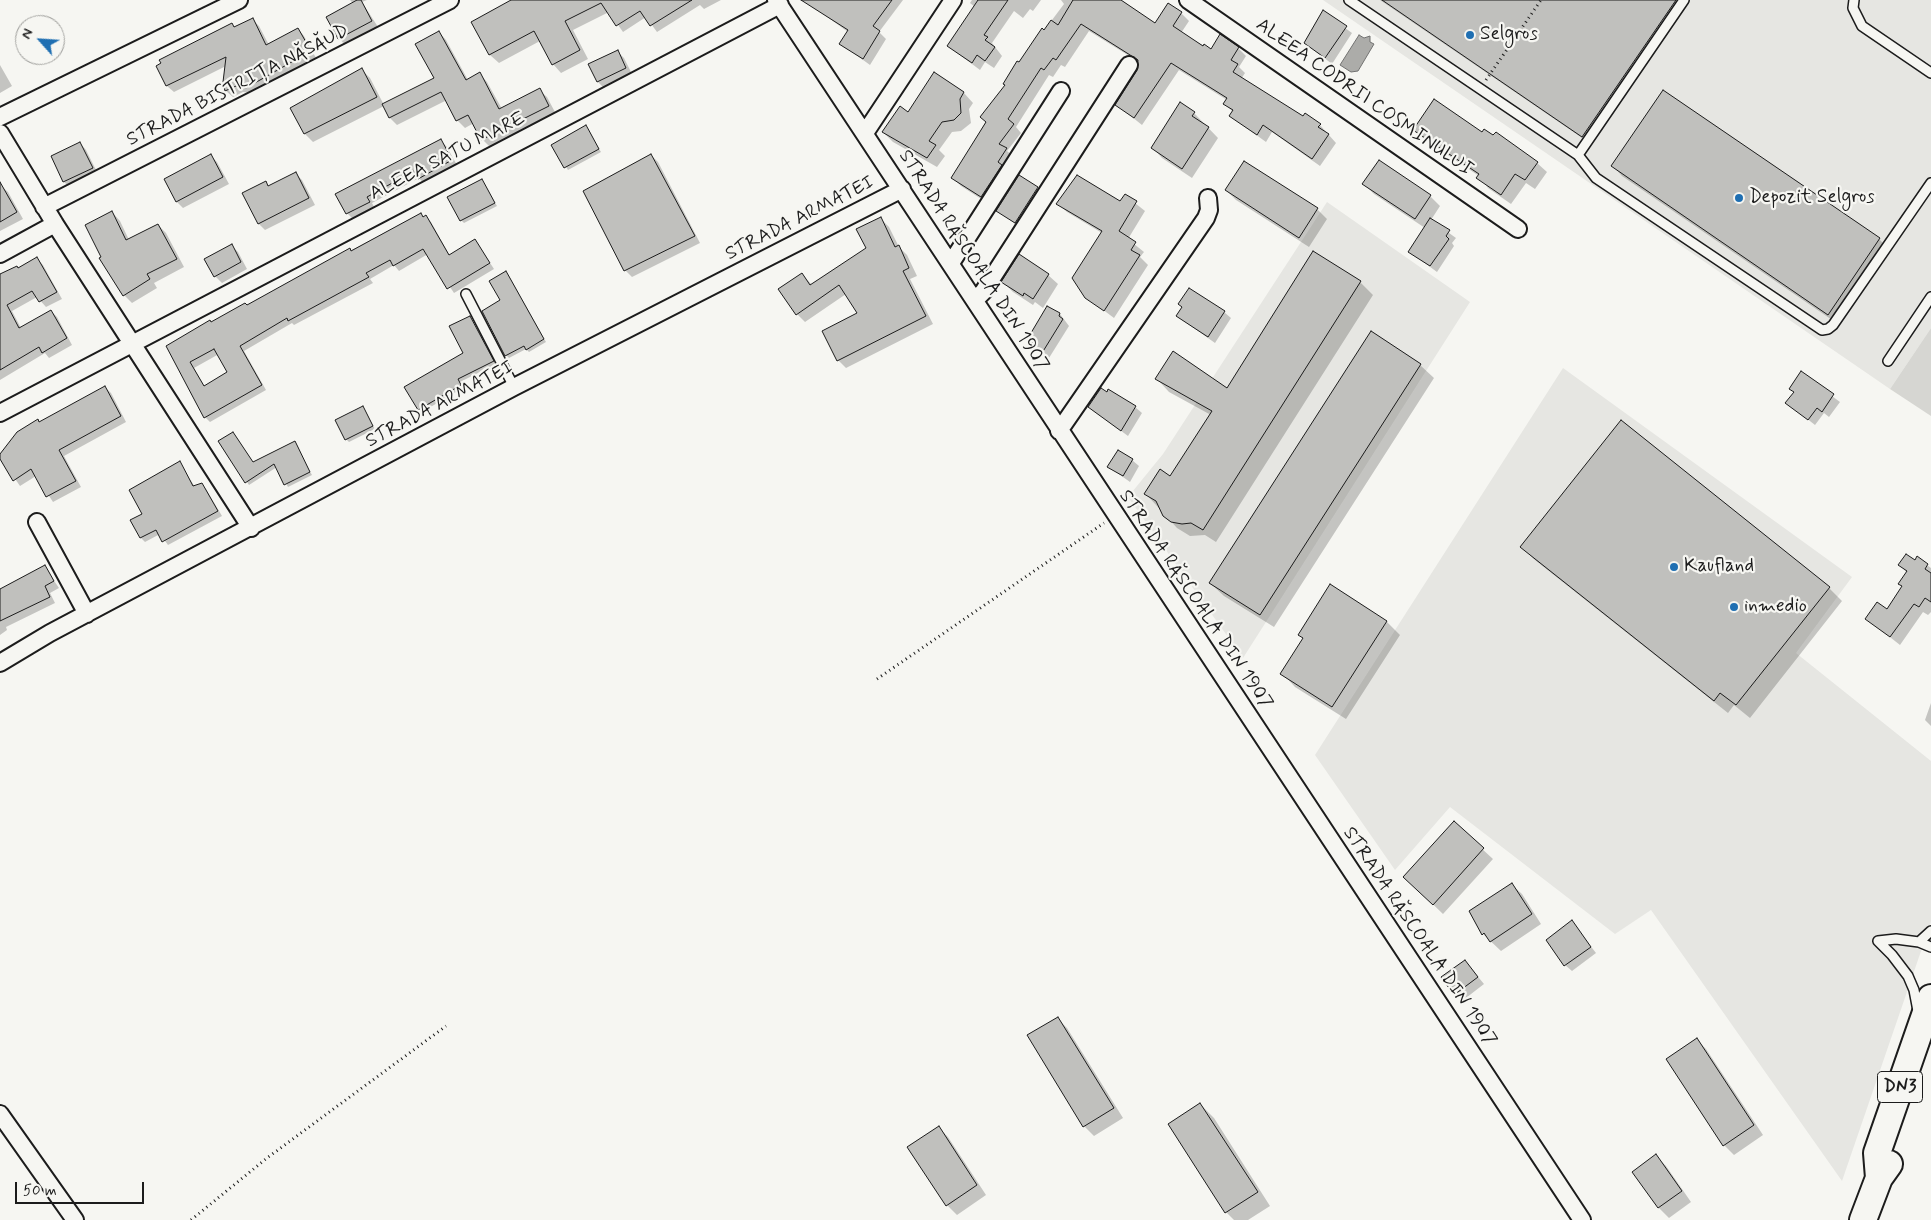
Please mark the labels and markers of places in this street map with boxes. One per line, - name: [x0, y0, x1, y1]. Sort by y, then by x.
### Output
- place label: Selgros: [1480, 24, 1538, 46]
- marker: Selgros: [1464, 29, 1476, 41]
- place label: Depozit Selgros: [1749, 187, 1875, 209]
- marker: Depozit Selgros: [1733, 192, 1745, 204]
- place label: Kaufland: [1684, 556, 1754, 578]
- marker: Kaufland: [1668, 561, 1680, 573]
- place label: inmedio: [1744, 596, 1807, 618]
- marker: inmedio: [1728, 601, 1740, 613]

